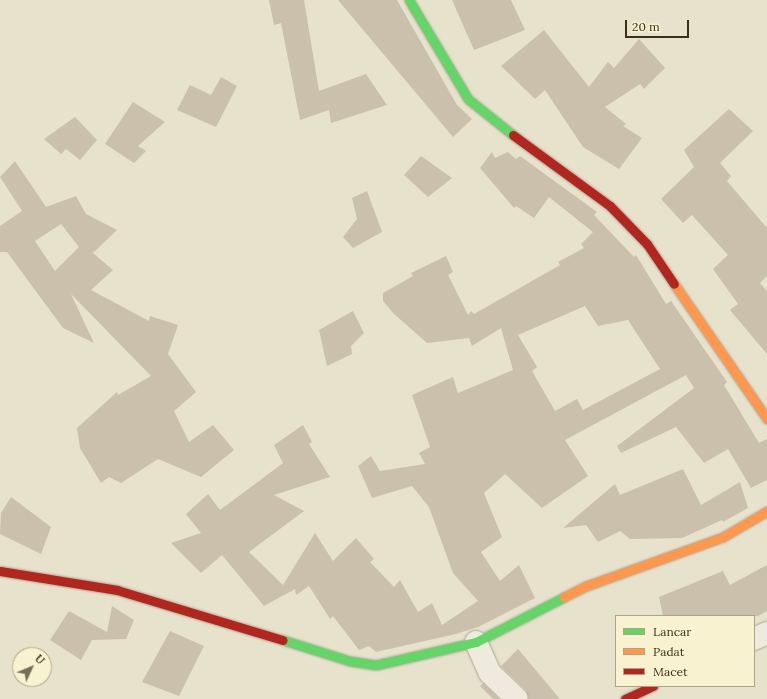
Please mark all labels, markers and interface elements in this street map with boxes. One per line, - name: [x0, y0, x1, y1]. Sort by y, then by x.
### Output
- scale bar: [627, 12, 691, 38]
- text: 20 m: [632, 19, 660, 34]
- legend: [615, 615, 755, 687]
- text: Lancar: [653, 624, 691, 639]
- text: Padat: [653, 644, 684, 659]
- north arrow: [12, 647, 52, 687]
- text: U: [32, 651, 48, 667]
- text: Macet: [653, 664, 688, 679]

